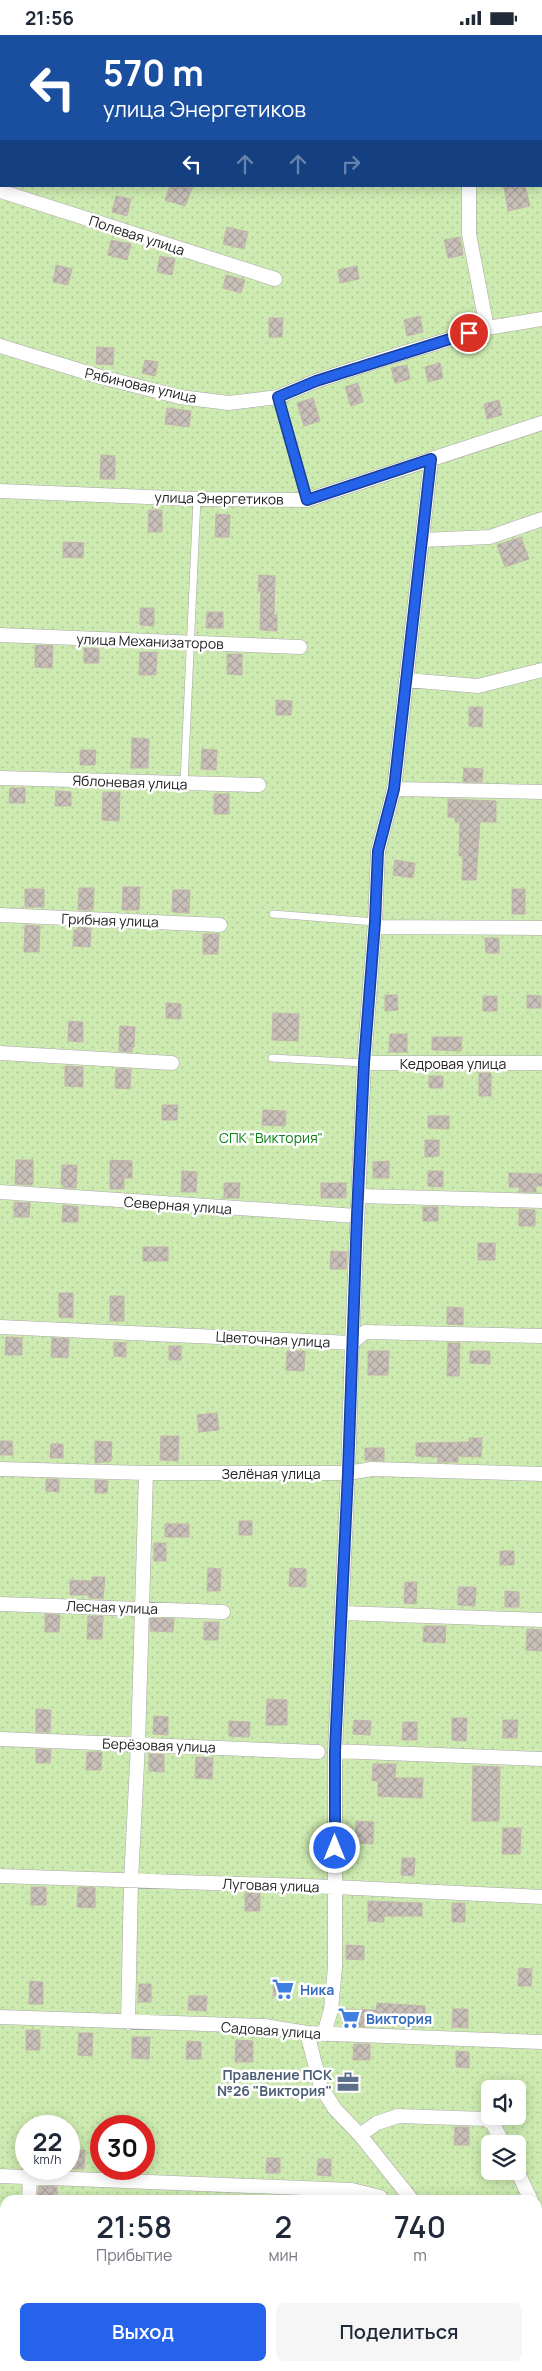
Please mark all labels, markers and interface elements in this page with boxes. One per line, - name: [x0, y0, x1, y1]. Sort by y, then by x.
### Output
- text: 21:56: [25, 5, 74, 31]
- text: 570 m: [103, 49, 204, 97]
- icon: left: [20, 55, 85, 120]
- text: улица Энергетиков: [103, 94, 306, 124]
- icon: left: [178, 150, 206, 178]
- icon: ahead: [231, 150, 259, 178]
- icon: ahead: [284, 150, 312, 178]
- icon: right: [337, 150, 365, 178]
- street label: Полевая улица: [87, 211, 187, 259]
- pin: [448, 312, 490, 354]
- icon: arrive: [455, 319, 483, 347]
- street label: Рябиновая улица: [83, 363, 199, 407]
- street label: улица Энергетиков: [154, 487, 284, 509]
- street label: улица Механизаторов: [76, 629, 224, 653]
- street label: Яблоневая улица: [72, 770, 188, 794]
- street label: Грибная улица: [61, 909, 159, 931]
- street label: Кедровая улица: [400, 1054, 506, 1073]
- park label: СПК "Виктория": [219, 1128, 323, 1147]
- street label: Северная улица: [123, 1192, 233, 1218]
- street label: Цветочная улица: [215, 1327, 331, 1351]
- street label: Зелёная улица: [222, 1464, 320, 1483]
- street label: Лесная улица: [66, 1596, 158, 1618]
- street label: Берёзовая улица: [102, 1734, 216, 1756]
- position arrow: [308, 1821, 360, 1873]
- street label: Луговая улица: [222, 1874, 320, 1896]
- supermarket icon: Ника: [270, 1976, 296, 2002]
- place label: Ника: [300, 1980, 334, 1999]
- supermarket icon: Виктория: [336, 2005, 362, 2031]
- place label: Виктория: [366, 2009, 432, 2028]
- street label: Садовая улица: [221, 2017, 321, 2043]
- place label: Правление ПСК №26 "Виктория": [217, 2065, 333, 2100]
- office icon: Правление ПСК №26 "Виктория": [335, 2069, 361, 2095]
- map controls: [481, 2080, 526, 2180]
- button: sound: [481, 2080, 526, 2125]
- speed limit sign: 30: [90, 2115, 155, 2180]
- text: 22: [33, 2124, 62, 2159]
- button: layers: [481, 2135, 526, 2180]
- text: km/h: [34, 2151, 61, 2168]
- text: 21:58: [96, 2206, 172, 2247]
- text: 2: [274, 2206, 292, 2247]
- text: 740: [394, 2206, 446, 2247]
- text: Прибытие: [96, 2244, 172, 2266]
- text: мин: [268, 2244, 298, 2266]
- text: m: [413, 2244, 427, 2266]
- button: Выход: [20, 2303, 266, 2361]
- button: Поделиться: [276, 2303, 522, 2361]

